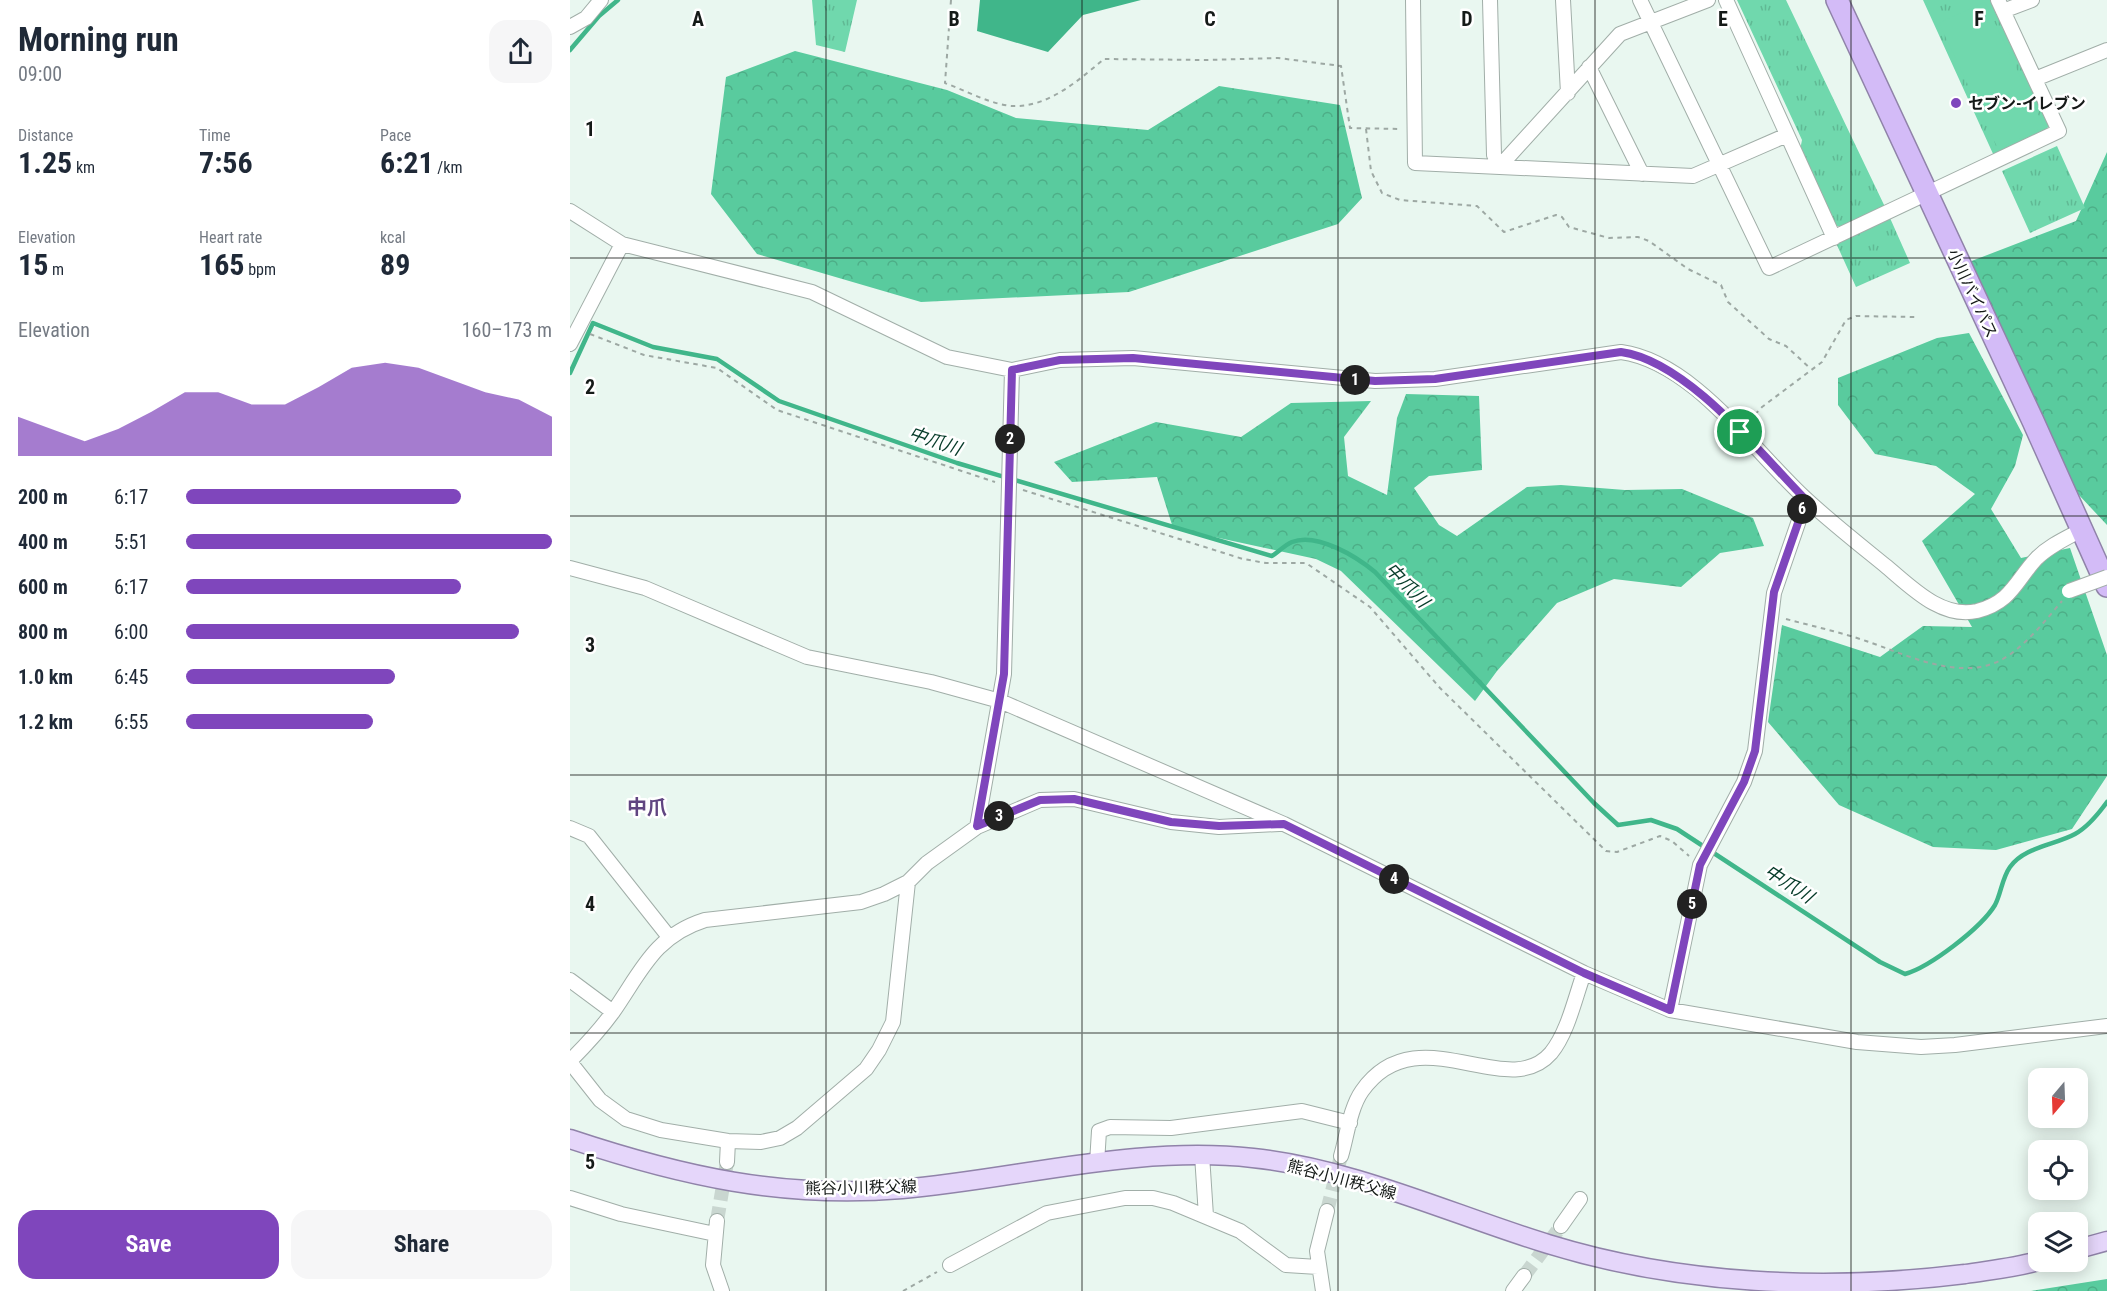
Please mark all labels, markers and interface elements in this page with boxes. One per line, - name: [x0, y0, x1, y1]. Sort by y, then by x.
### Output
- text: A: [692, 7, 704, 31]
- text: B: [948, 7, 960, 31]
- text: C: [1204, 7, 1216, 31]
- text: D: [1461, 7, 1473, 31]
- text: E: [1718, 7, 1728, 31]
- text: F: [1974, 7, 1984, 31]
- text: Morning run: [18, 20, 179, 59]
- button: share: [489, 20, 552, 83]
- text: 09:00: [18, 62, 62, 86]
- place label: セブン-イレブン: [1968, 94, 2086, 113]
- marker: セブン-イレブン: [1949, 96, 1963, 110]
- text: 1: [585, 117, 595, 141]
- text: Distance: [18, 126, 73, 145]
- text: Time: [199, 126, 231, 145]
- text: Pace: [380, 126, 411, 145]
- text: 1.25: [18, 145, 72, 180]
- text: 7:56: [199, 145, 253, 180]
- text: 6:21: [380, 145, 434, 180]
- text: km: [72, 158, 95, 177]
- text: /km: [434, 158, 463, 177]
- text: Elevation: [18, 228, 76, 247]
- text: Heart rate: [199, 228, 262, 247]
- text: kcal: [380, 228, 406, 247]
- street label: 小川バイパス: [1944, 246, 2001, 341]
- text: 15: [18, 247, 48, 282]
- text: 165: [199, 247, 244, 282]
- text: 89: [380, 247, 410, 282]
- text: m: [48, 260, 64, 279]
- text: bpm: [244, 260, 276, 279]
- text: Elevation: [18, 318, 90, 342]
- text: 160–173 m: [462, 318, 552, 342]
- pin: 1: [1340, 365, 1370, 395]
- text: 1: [1351, 370, 1359, 389]
- text: 2: [585, 375, 595, 399]
- pin: [1714, 406, 1765, 457]
- icon: arrive: [1723, 415, 1756, 448]
- water label: 中爪川: [906, 422, 966, 460]
- pin: 2: [995, 424, 1025, 454]
- text: 2: [1006, 429, 1014, 448]
- text: 200 m: [18, 485, 68, 509]
- text: 6:17: [114, 485, 148, 509]
- pin: 6: [1787, 494, 1817, 524]
- text: 6: [1798, 499, 1806, 518]
- text: 400 m: [18, 530, 68, 554]
- text: 5:51: [114, 530, 148, 554]
- water label: 中爪川: [1381, 558, 1435, 613]
- text: 600 m: [18, 575, 68, 599]
- text: 6:17: [114, 575, 148, 599]
- text: 800 m: [18, 620, 68, 644]
- text: 6:00: [114, 620, 148, 644]
- text: 3: [585, 633, 595, 657]
- text: 1.0 km: [18, 665, 73, 689]
- text: 6:45: [114, 665, 148, 689]
- text: 1.2 km: [18, 710, 73, 734]
- text: 6:55: [114, 710, 148, 734]
- district label: 中爪: [627, 795, 667, 819]
- pin: 3: [984, 801, 1014, 831]
- text: 3: [995, 806, 1003, 825]
- water label: 中爪川: [1761, 860, 1819, 908]
- pin: 4: [1379, 864, 1409, 894]
- text: 4: [1390, 869, 1398, 888]
- pin: 5: [1677, 889, 1707, 919]
- text: 4: [585, 892, 595, 916]
- text: 5: [1688, 894, 1696, 913]
- north arrow: [2028, 1068, 2088, 1128]
- map controls: [2028, 1068, 2088, 1272]
- button: locate: [2028, 1140, 2088, 1200]
- text: 5: [585, 1150, 595, 1174]
- street label: 熊谷小川秩父線: [1285, 1156, 1398, 1203]
- street label: 熊谷小川秩父線: [805, 1177, 917, 1198]
- button: Save: [18, 1210, 279, 1279]
- button: Share: [291, 1210, 552, 1279]
- button: layers: [2028, 1212, 2088, 1272]

